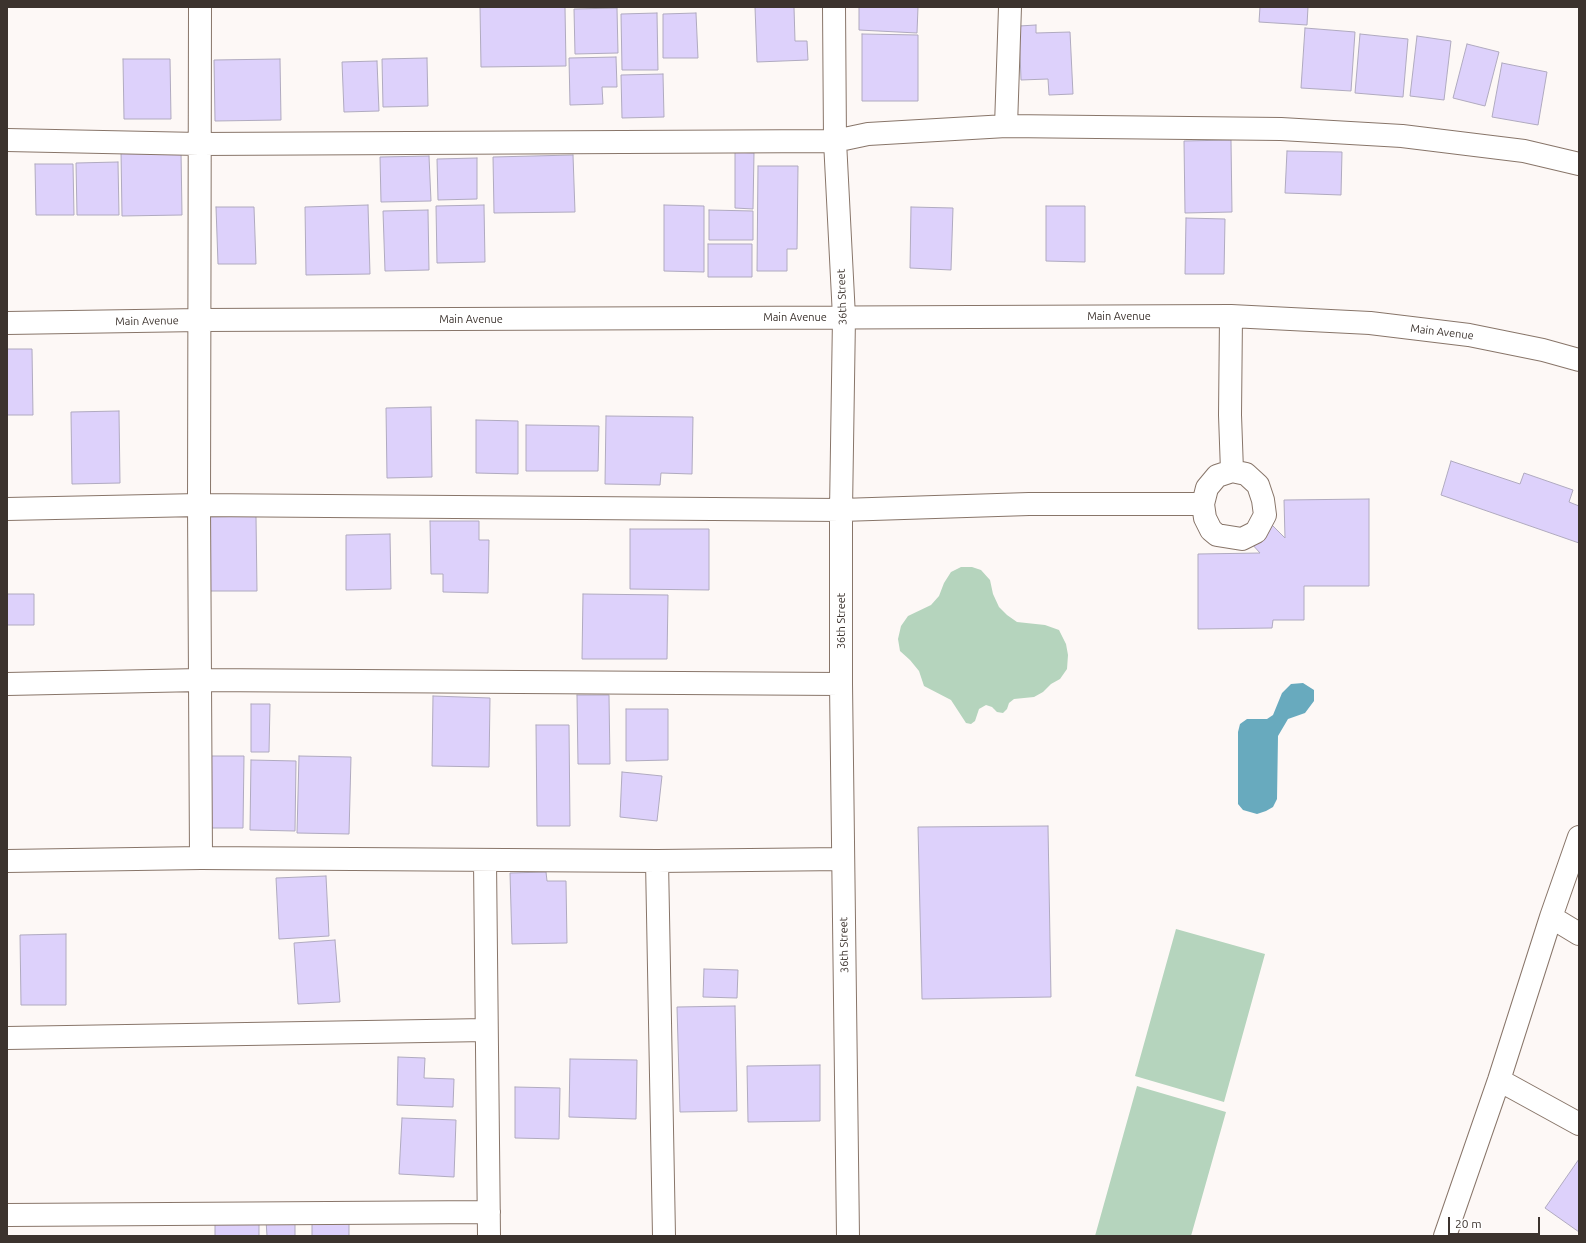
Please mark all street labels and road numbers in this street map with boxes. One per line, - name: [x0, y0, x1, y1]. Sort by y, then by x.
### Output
- street label: 36th Street: [834, 269, 850, 325]
- street label: Main Avenue: [1087, 309, 1151, 323]
- street label: Main Avenue: [763, 310, 827, 324]
- street label: Main Avenue: [439, 312, 503, 326]
- street label: Main Avenue: [115, 314, 179, 328]
- street label: Main Avenue: [1410, 322, 1474, 342]
- street label: 36th Street: [834, 593, 848, 649]
- street label: 36th Street: [837, 917, 851, 973]

